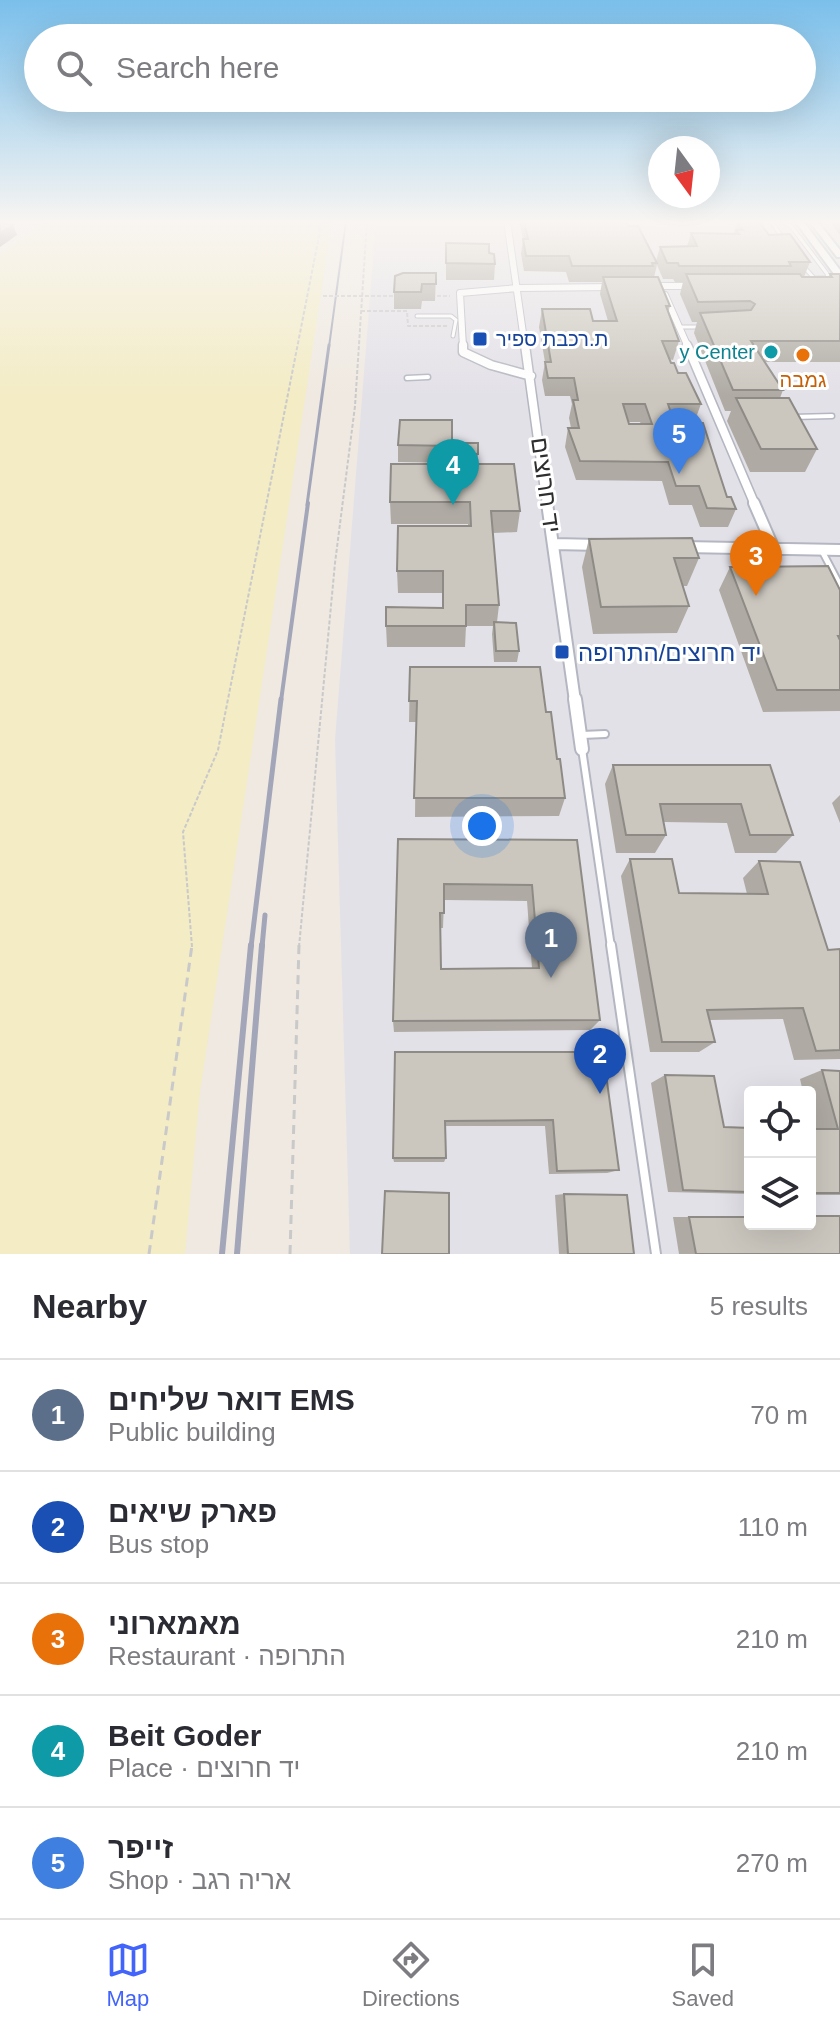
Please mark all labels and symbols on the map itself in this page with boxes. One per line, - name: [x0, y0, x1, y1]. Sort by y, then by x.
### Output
- north arrow: [648, 136, 720, 208]
- place label: ת.רכבת ספיר: [496, 328, 608, 350]
- marker: ת.רכבת ספיר: [471, 330, 489, 348]
- place label: y Center: [679, 341, 755, 363]
- marker: y Center: [762, 343, 780, 361]
- marker: גמבה: [794, 346, 812, 364]
- place label: גמבה: [780, 369, 826, 391]
- pin: 5: [653, 408, 705, 474]
- street label: יד חרוצים: [526, 436, 566, 534]
- pin: 4: [427, 439, 479, 505]
- pin: 3: [730, 530, 782, 596]
- place label: יד חרוצים/התרופה: [578, 639, 762, 666]
- marker: יד חרוצים/התרופה: [553, 643, 571, 661]
- your location: [462, 806, 502, 846]
- pin: 1: [525, 912, 577, 978]
- pin: 2: [574, 1028, 626, 1094]

